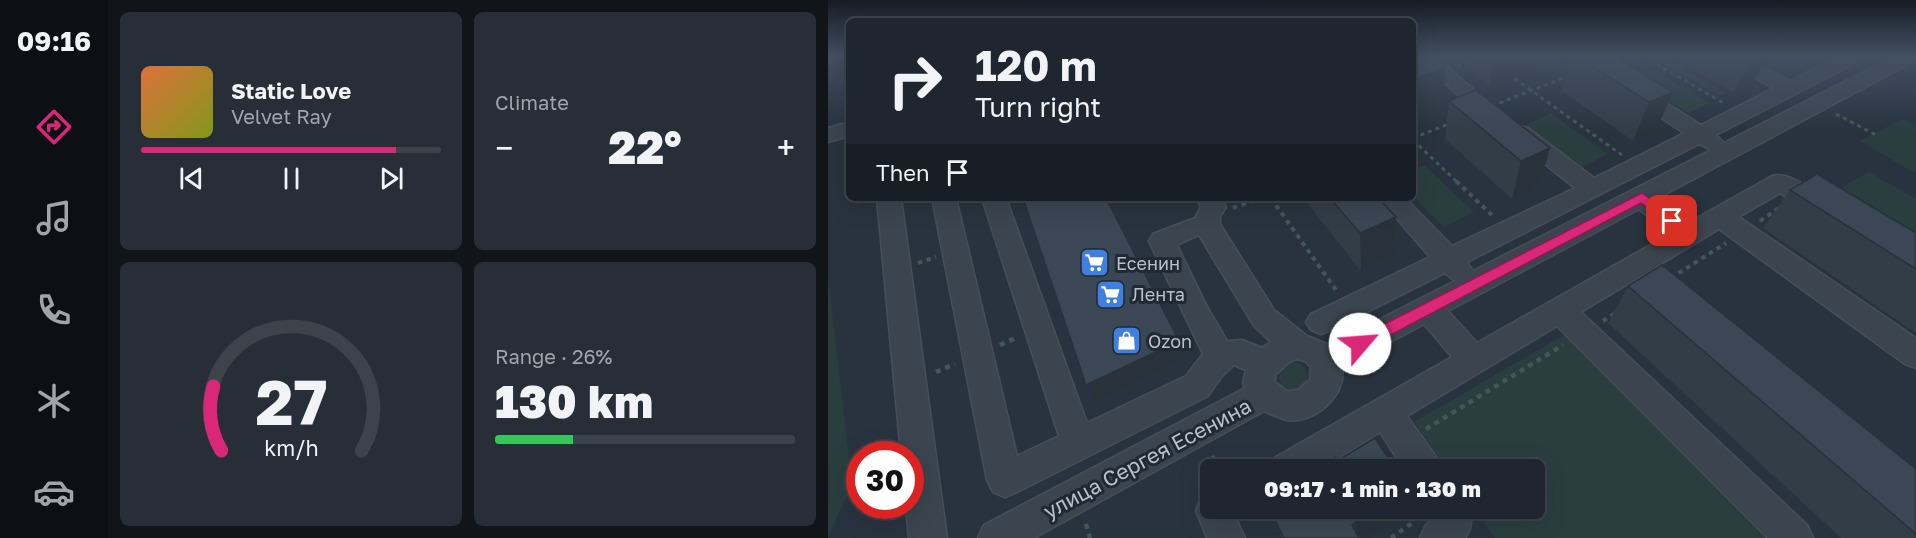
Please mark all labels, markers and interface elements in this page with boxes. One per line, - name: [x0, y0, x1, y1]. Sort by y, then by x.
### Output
- text: 09:16: [17, 25, 91, 57]
- text: 120 m: [975, 40, 1097, 90]
- icon: right: [876, 42, 954, 120]
- text: Static Love: [231, 77, 351, 104]
- text: Climate: [495, 90, 569, 114]
- text: Turn right: [975, 91, 1101, 123]
- text: Velvet Ray: [231, 104, 332, 128]
- icon: directions: [33, 106, 75, 148]
- text: 22°: [608, 120, 682, 174]
- text: −: [495, 128, 513, 167]
- text: +: [777, 128, 795, 167]
- icon: arrive: [941, 156, 974, 189]
- text: Then: [876, 159, 929, 186]
- icon: previous: [175, 162, 208, 195]
- icon: pause: [275, 162, 308, 195]
- icon: next: [375, 162, 408, 195]
- pin: [1646, 195, 1697, 246]
- icon: music: [33, 197, 75, 239]
- icon: arrive: [1655, 204, 1688, 237]
- supermarket icon: Есенин: [1079, 247, 1111, 279]
- place label: Есенин: [1116, 252, 1180, 274]
- supermarket icon: Лента: [1095, 278, 1127, 310]
- place label: Лента: [1132, 283, 1185, 305]
- icon: phone: [33, 289, 75, 331]
- position arrow: [1328, 312, 1392, 376]
- shop icon: Ozon: [1111, 325, 1143, 357]
- place label: Ozon: [1148, 330, 1192, 352]
- text: Range · 26%: [495, 344, 612, 368]
- text: 27: [255, 364, 327, 439]
- text: 130 km: [495, 374, 653, 428]
- icon: climate: [33, 380, 75, 422]
- street label: улица Сергея Есенина: [1039, 392, 1255, 524]
- text: km/h: [264, 435, 318, 461]
- speed limit sign: 30: [846, 441, 924, 519]
- icon: car: [33, 471, 75, 513]
- text: 09:17 · 1 min · 130 m: [1264, 475, 1481, 502]

